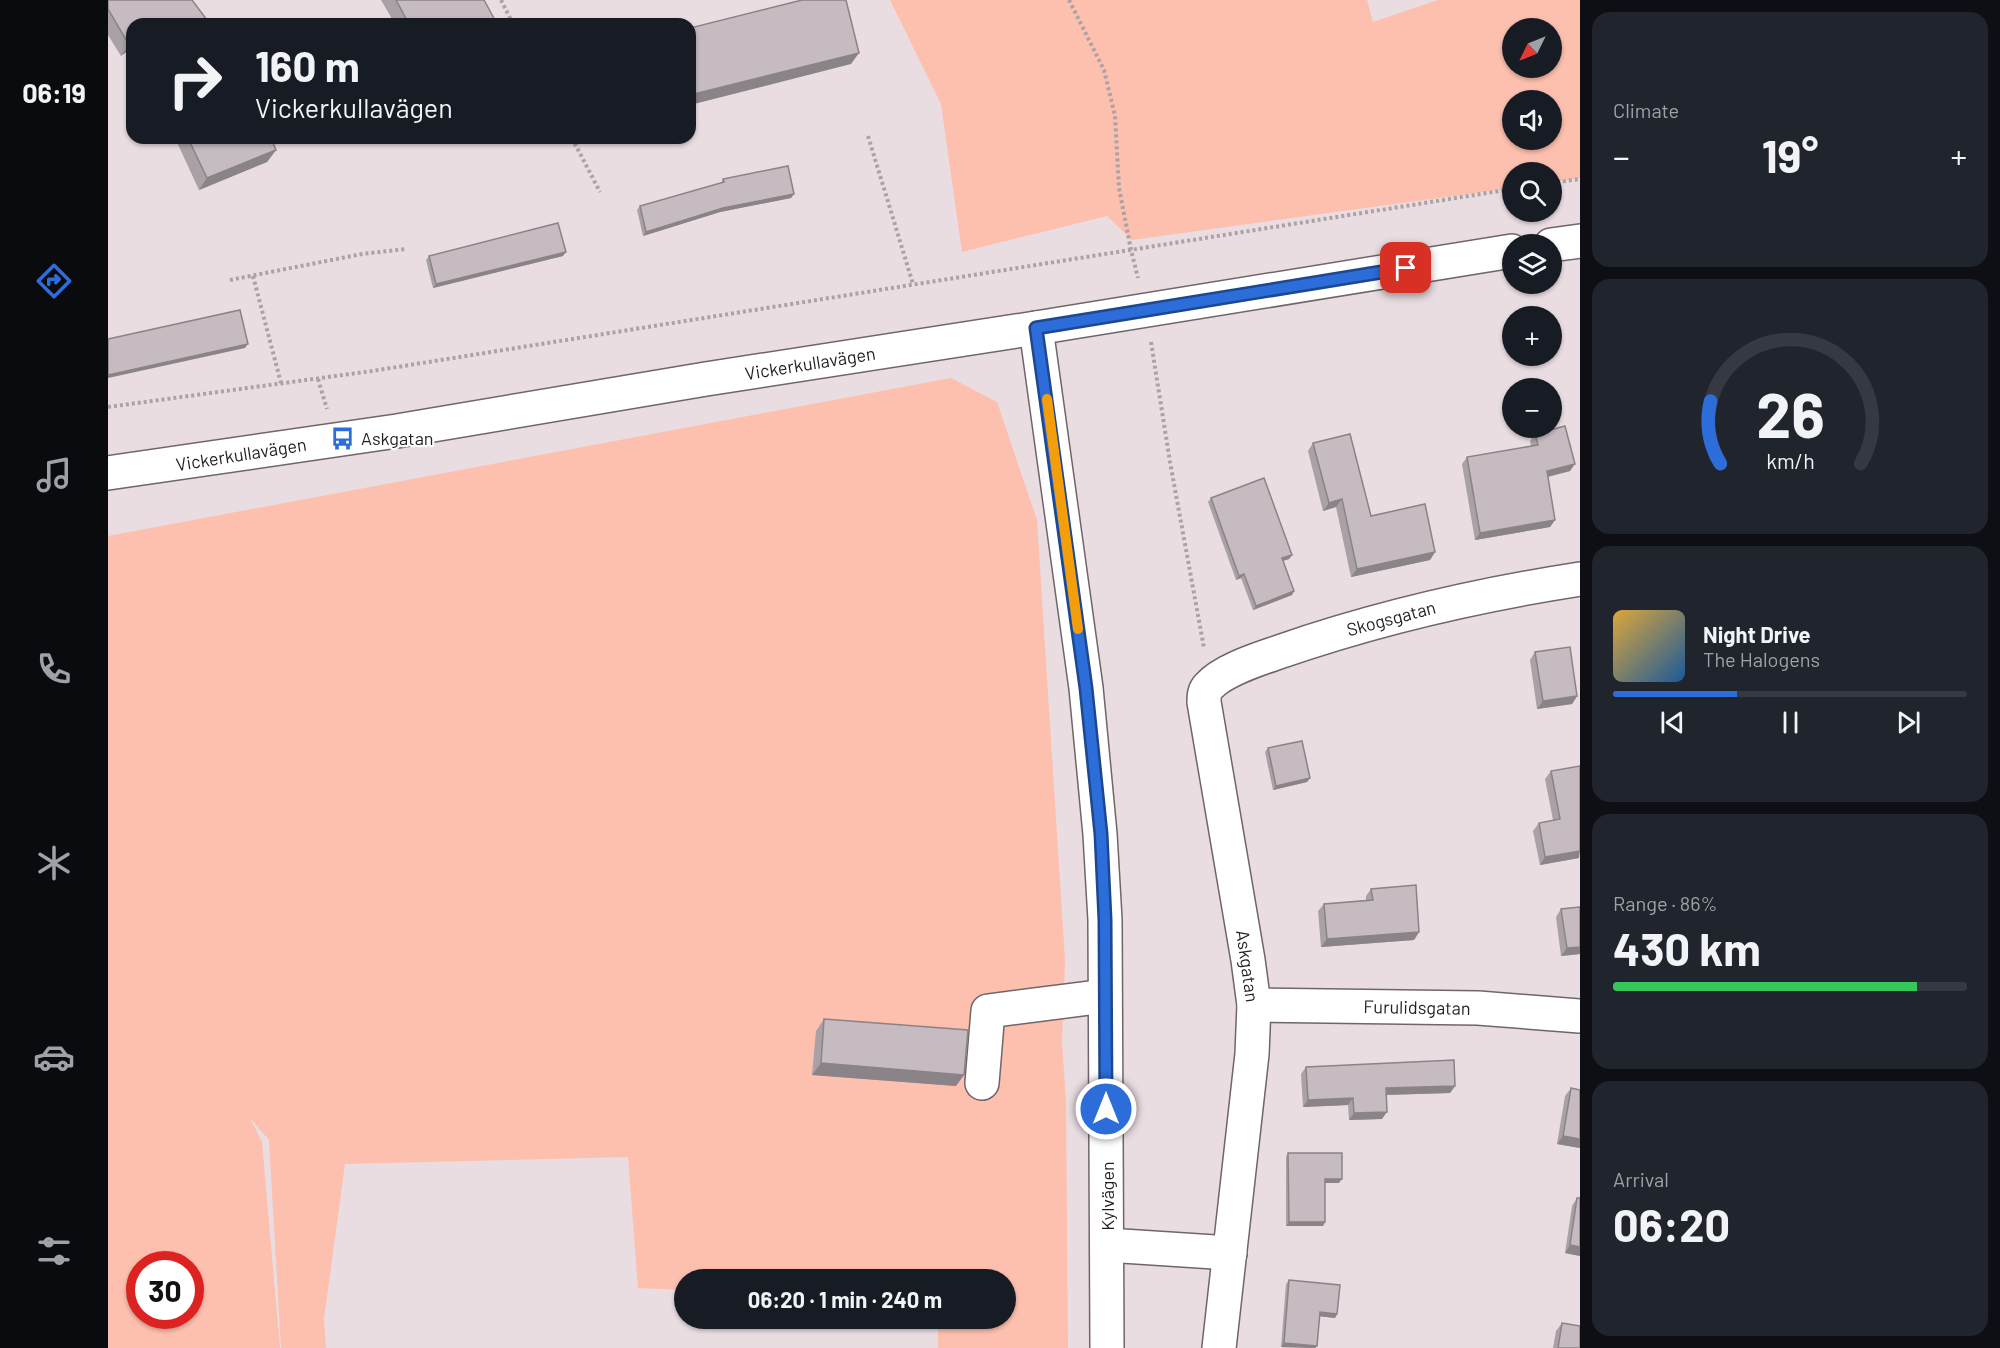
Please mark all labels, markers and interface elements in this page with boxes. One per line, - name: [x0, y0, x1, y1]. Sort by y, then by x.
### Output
- north arrow: [1502, 18, 1562, 78]
- map controls: [1502, 18, 1562, 438]
- text: 160 m: [255, 40, 360, 90]
- icon: right: [156, 42, 234, 120]
- text: 06:19: [22, 76, 86, 108]
- button: sound: [1502, 90, 1562, 150]
- text: Vickerkullavägen: [255, 91, 453, 123]
- text: Climate: [1613, 98, 1679, 122]
- text: 19°: [1762, 128, 1818, 182]
- text: −: [1613, 136, 1630, 176]
- text: +: [1951, 136, 1967, 176]
- button: search: [1502, 162, 1562, 222]
- button: layers: [1502, 234, 1562, 294]
- pin: [1380, 242, 1431, 293]
- icon: arrive: [1389, 251, 1422, 284]
- icon: directions: [33, 260, 75, 302]
- button: +: [1502, 306, 1562, 366]
- street label: Vickerkullavägen: [743, 342, 877, 384]
- text: 26: [1756, 376, 1824, 450]
- button: −: [1502, 378, 1562, 438]
- bus stop icon: Askgatan: [330, 425, 356, 451]
- place label: Askgatan: [361, 427, 434, 449]
- street label: Vickerkullavägen: [174, 433, 308, 475]
- text: km/h: [1766, 448, 1814, 473]
- icon: music: [33, 454, 75, 496]
- street label: Skogsgatan: [1344, 596, 1438, 640]
- text: Night Drive: [1703, 621, 1811, 647]
- text: The Halogens: [1703, 647, 1820, 671]
- icon: phone: [33, 648, 75, 690]
- icon: previous: [1656, 706, 1689, 739]
- icon: pause: [1774, 706, 1807, 739]
- icon: next: [1892, 706, 1925, 739]
- icon: climate: [33, 842, 75, 884]
- text: Range · 86%: [1613, 891, 1717, 915]
- text: 430 km: [1613, 921, 1761, 975]
- street label: Askgatan: [1232, 929, 1264, 1003]
- street label: Furulidsgatan: [1363, 995, 1471, 1019]
- icon: car: [33, 1036, 75, 1078]
- position arrow: [1074, 1077, 1138, 1141]
- street label: Kylvägen: [1096, 1161, 1118, 1231]
- text: Arrival: [1613, 1167, 1669, 1191]
- text: 06:20: [1613, 1197, 1730, 1251]
- icon: filters: [33, 1230, 75, 1272]
- speed limit sign: 30: [126, 1251, 204, 1329]
- text: 06:20 · 1 min · 240 m: [748, 1286, 942, 1312]

